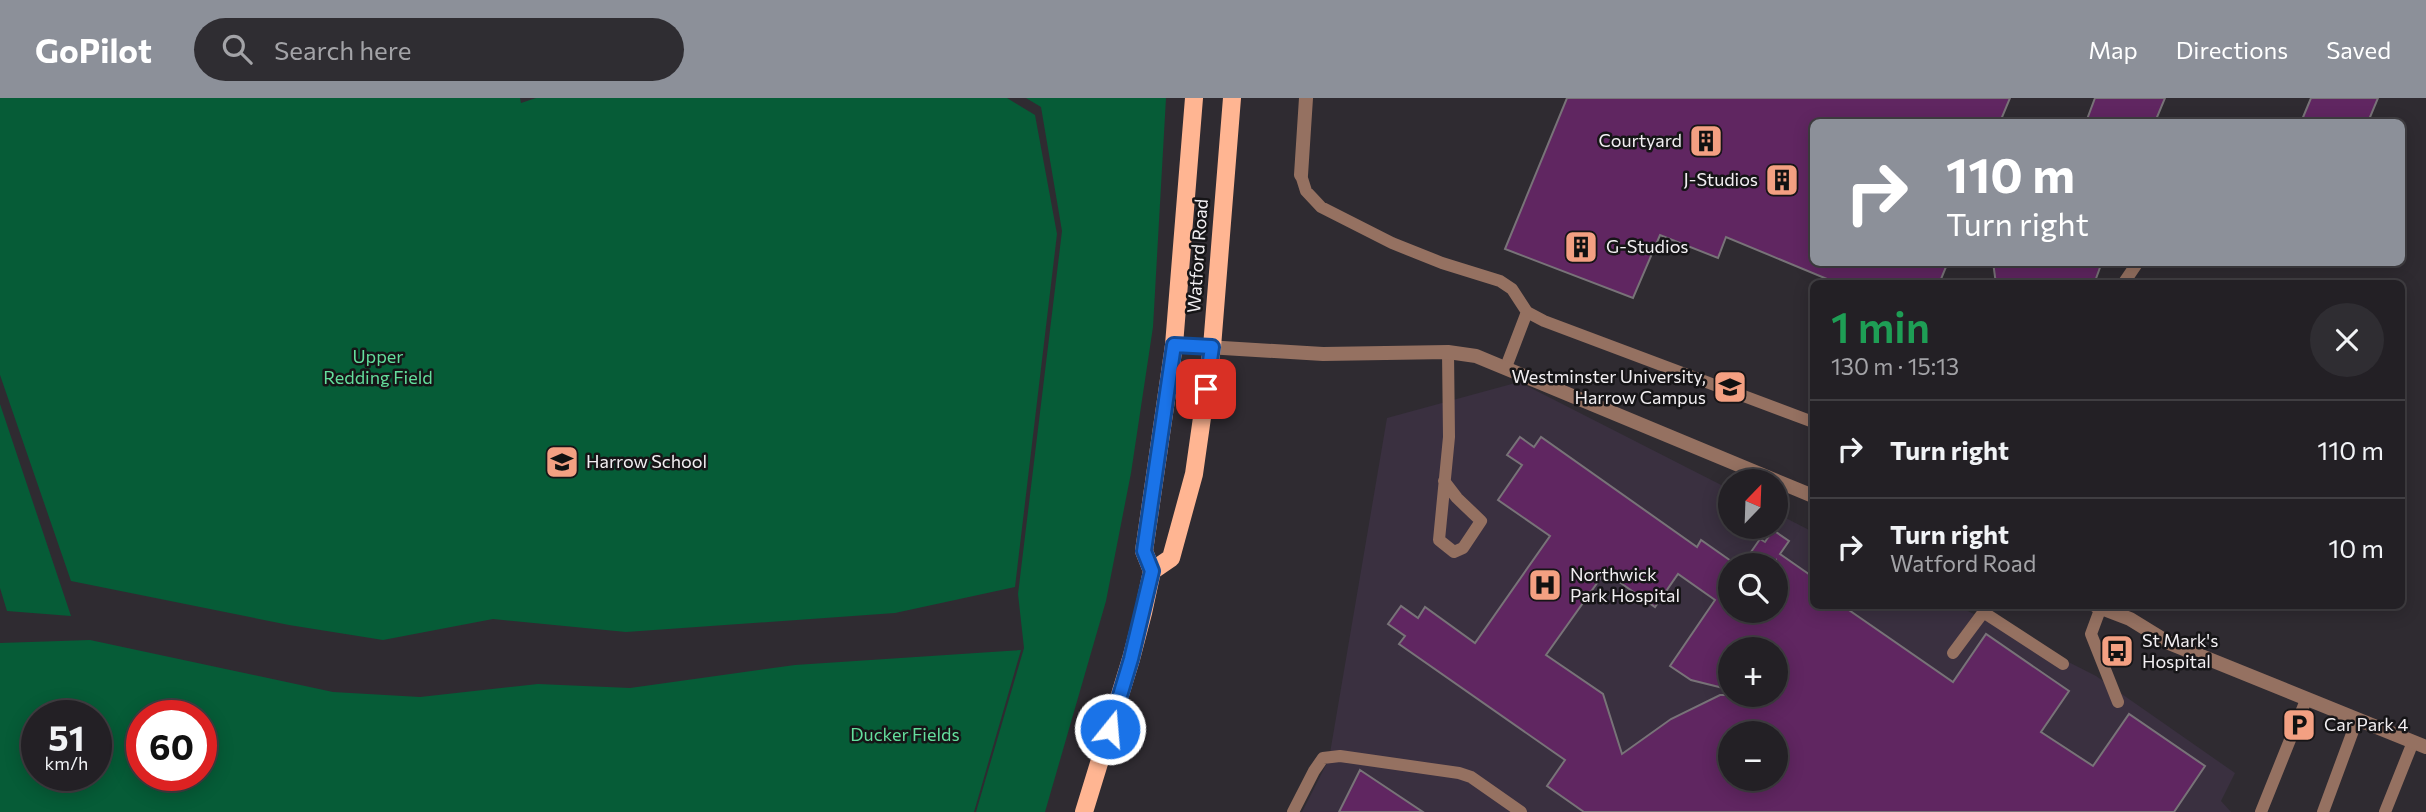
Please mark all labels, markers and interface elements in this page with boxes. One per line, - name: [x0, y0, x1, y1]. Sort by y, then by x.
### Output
- search box: [194, 18, 684, 81]
- text: GoPilot: [35, 29, 152, 70]
- icon: search: [218, 30, 256, 68]
- text: Search here: [274, 34, 411, 65]
- text: Map: [2088, 35, 2138, 64]
- text: Directions: [2176, 35, 2288, 64]
- text: Saved: [2326, 35, 2391, 64]
- building icon: Courtyard: [1687, 122, 1725, 160]
- place label: Courtyard: [1598, 129, 1682, 151]
- text: 110 m: [1946, 143, 2075, 203]
- icon: right: [1831, 147, 1922, 238]
- building icon: J-Studios: [1763, 161, 1801, 199]
- place label: J-Studios: [1684, 168, 1758, 190]
- street label: Watford Road: [1182, 198, 1212, 314]
- text: Turn right: [1946, 203, 2089, 243]
- building icon: G-Studios: [1562, 228, 1600, 266]
- place label: G-Studios: [1606, 235, 1688, 257]
- text: 1 min: [1831, 300, 1930, 352]
- button: close: [2310, 303, 2384, 377]
- park label: Upper Redding Field: [323, 345, 433, 388]
- text: 130 m · 15:13: [1831, 352, 1959, 380]
- pin: [1176, 359, 1236, 419]
- place label: Westminster University, Harrow Campus: [1512, 365, 1706, 408]
- school or university icon: Westminster University, Harrow Campus: [1711, 368, 1749, 406]
- icon: arrive: [1187, 370, 1225, 408]
- icon: right: [1831, 430, 1869, 468]
- text: Turn right: [1890, 434, 2009, 465]
- text: 110 m: [2317, 434, 2384, 465]
- school or university icon: Harrow School: [543, 443, 581, 481]
- place label: Harrow School: [586, 450, 707, 472]
- north arrow: [1718, 469, 1788, 539]
- map controls: [1718, 469, 1788, 791]
- text: Turn right: [1890, 518, 2009, 549]
- icon: right: [1831, 528, 1869, 566]
- text: 10 m: [2328, 532, 2384, 563]
- text: Watford Road: [1890, 549, 2036, 577]
- button: search: [1718, 553, 1788, 623]
- place label: Northwick Park Hospital: [1570, 563, 1680, 606]
- hospital icon: Northwick Park Hospital: [1526, 566, 1564, 604]
- place label: St Mark's Hospital: [2142, 629, 2218, 672]
- bus stop icon: St Mark's Hospital: [2098, 632, 2136, 670]
- button: +: [1718, 637, 1788, 707]
- position arrow: [1073, 692, 1147, 766]
- speed limit sign: 60: [126, 700, 217, 791]
- parking icon: Car Park 4: [2280, 706, 2318, 744]
- place label: Car Park 4: [2324, 713, 2408, 735]
- text: 51: [48, 715, 85, 758]
- button: −: [1718, 721, 1788, 791]
- park label: Ducker Fields: [850, 723, 960, 745]
- text: km/h: [45, 752, 88, 774]

